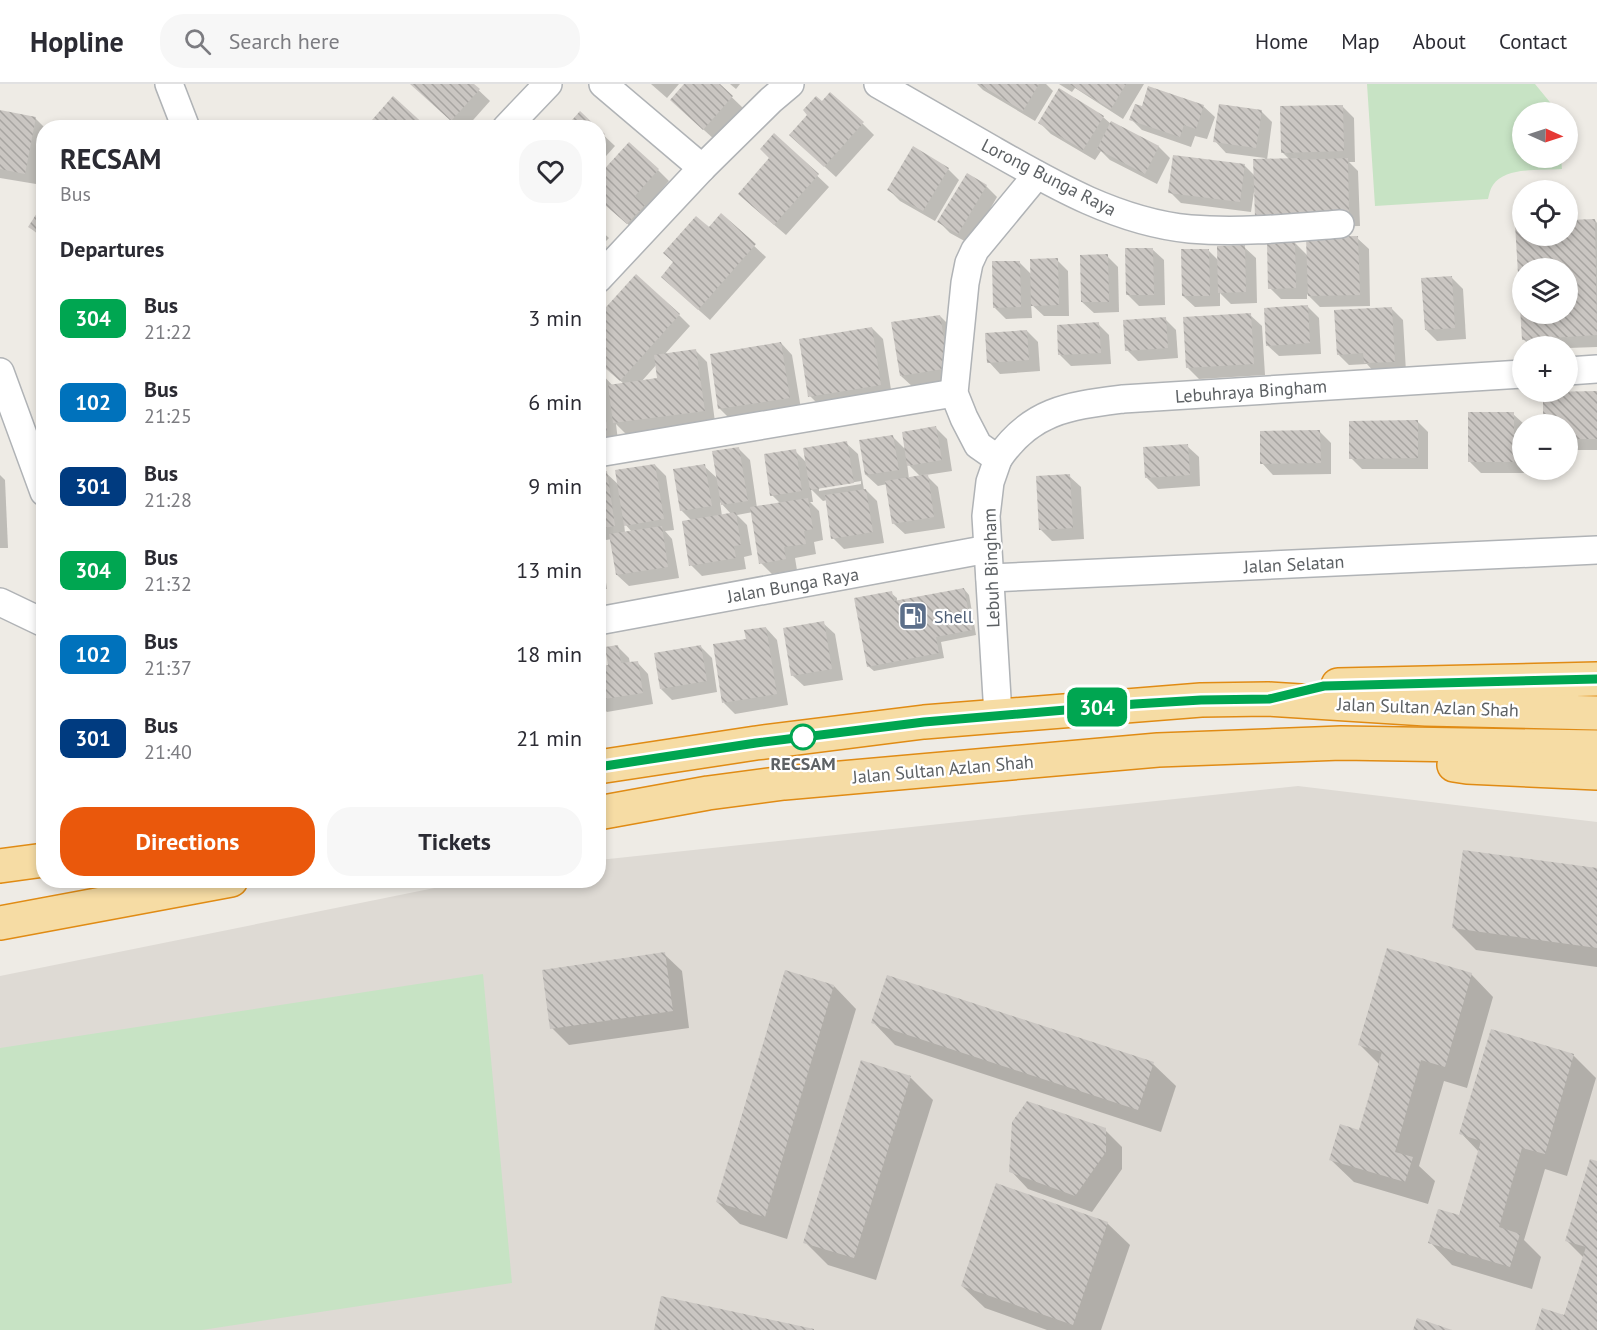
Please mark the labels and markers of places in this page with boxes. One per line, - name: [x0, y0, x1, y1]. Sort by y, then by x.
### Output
- fuel station icon: Shell: [897, 600, 929, 632]
- place label: Shell: [934, 605, 974, 628]
- marker: RECSAM: [790, 724, 816, 750]
- place label: RECSAM: [770, 752, 836, 775]

